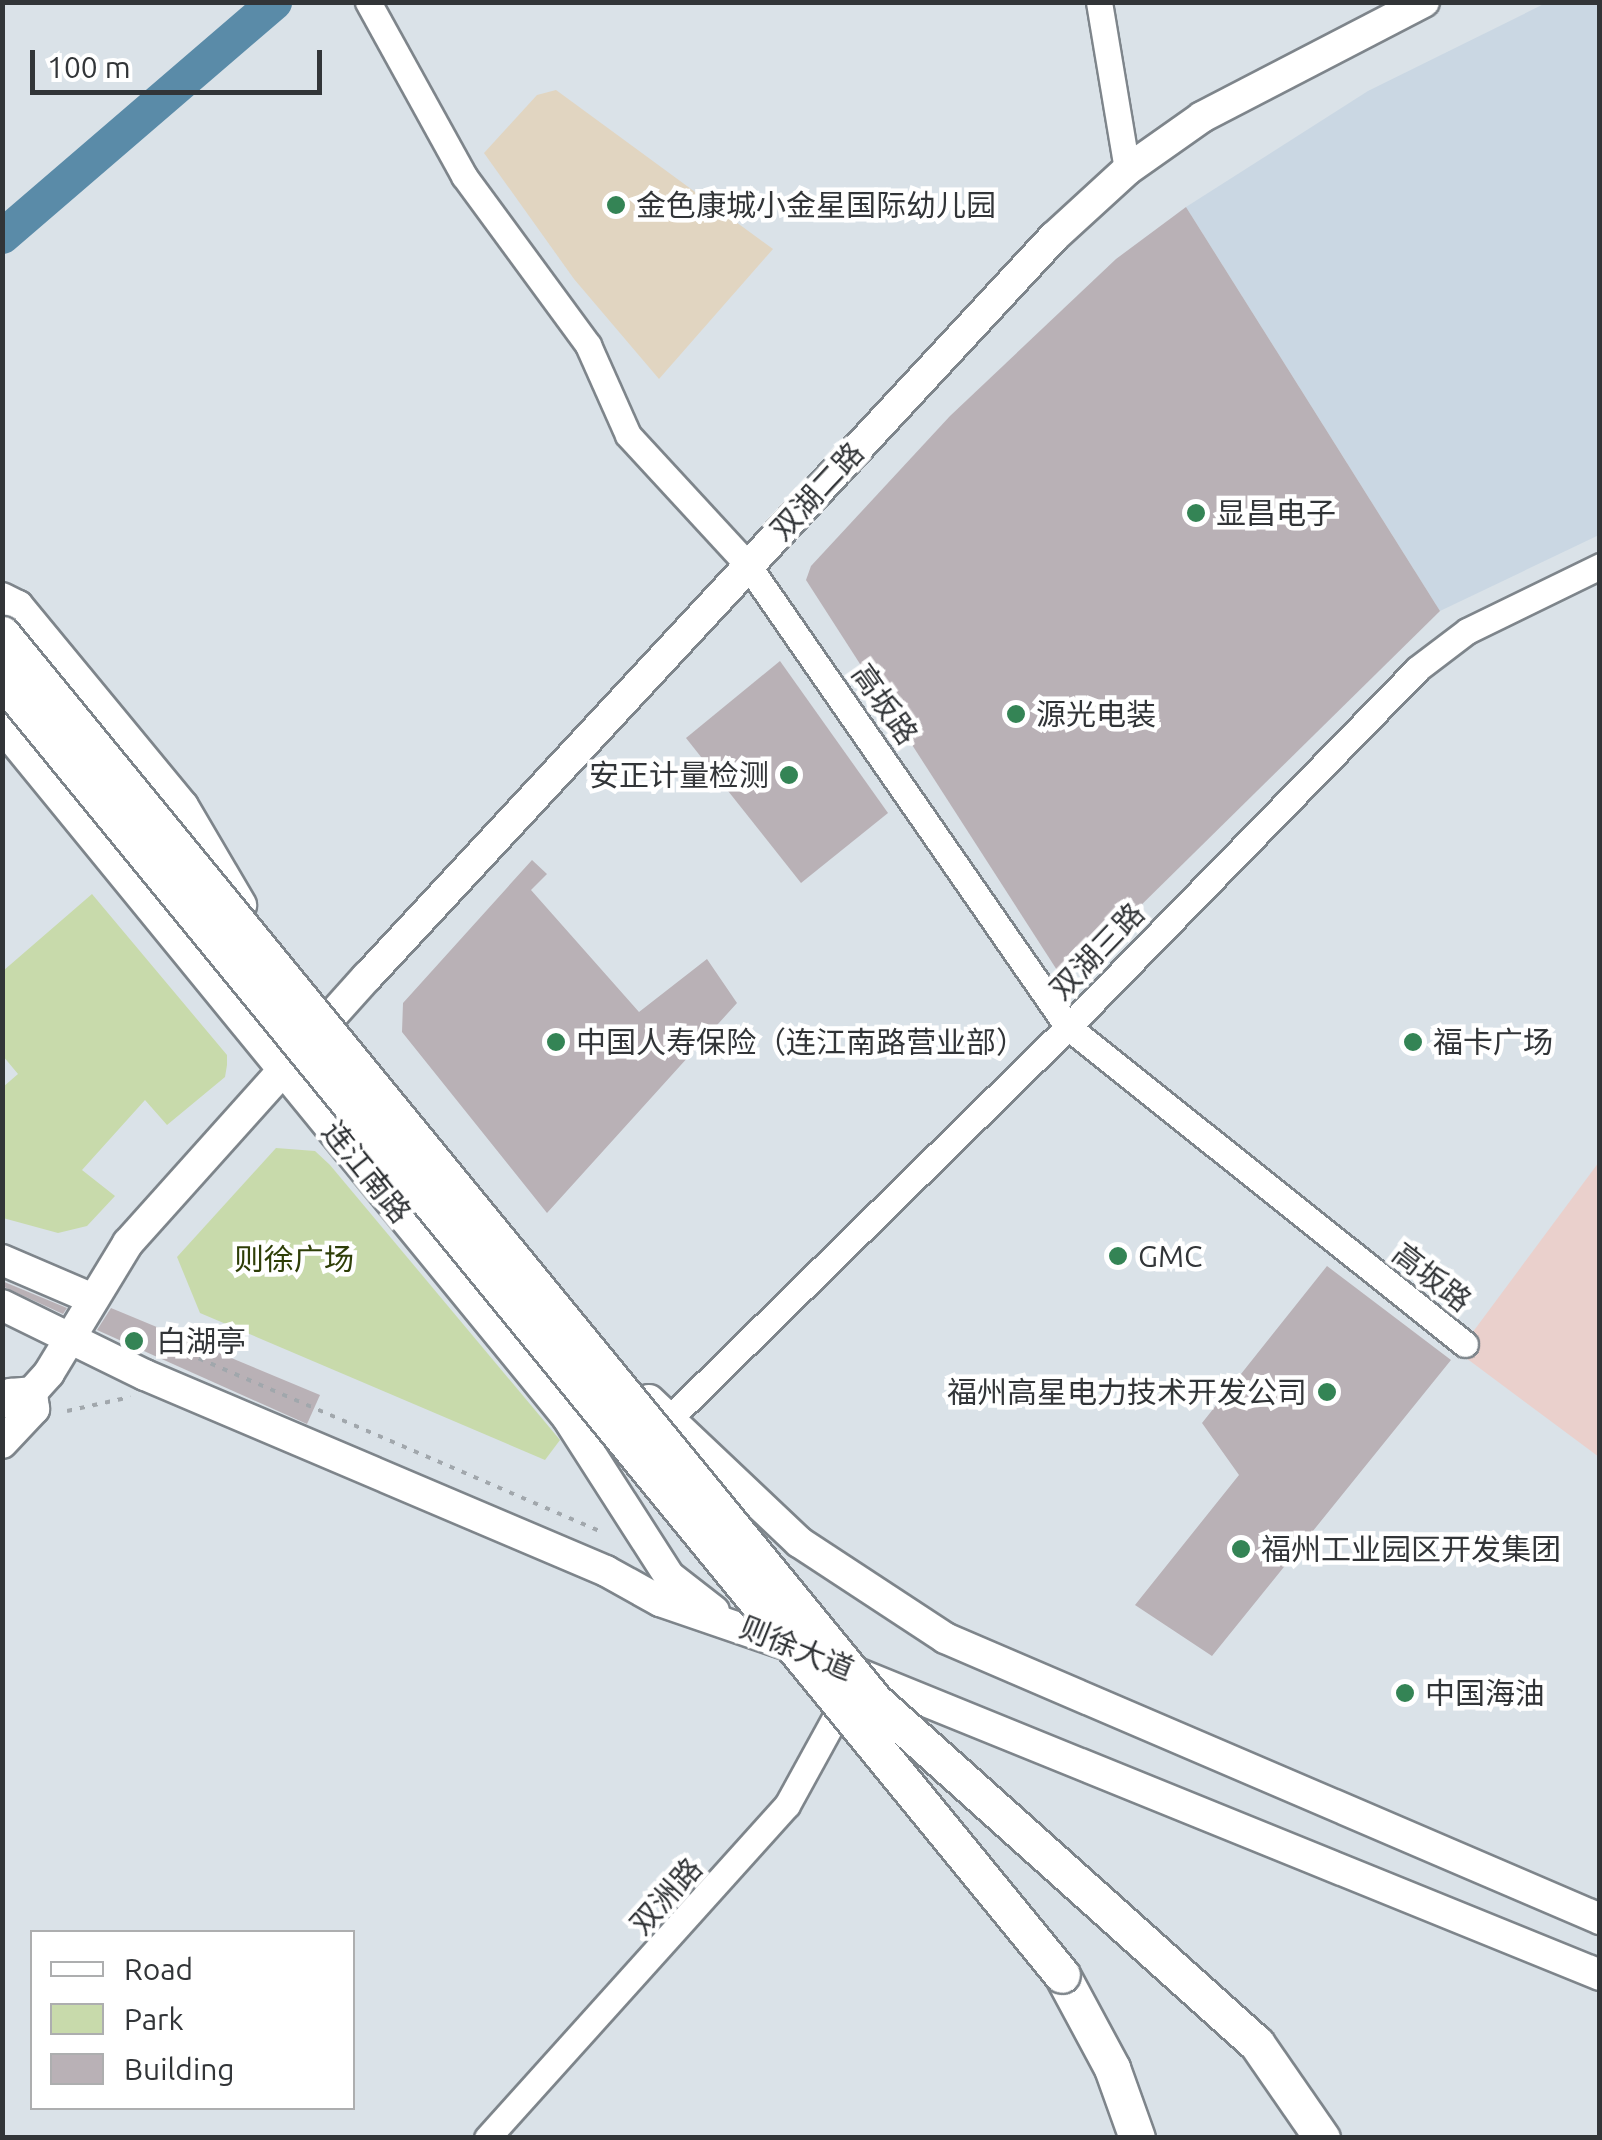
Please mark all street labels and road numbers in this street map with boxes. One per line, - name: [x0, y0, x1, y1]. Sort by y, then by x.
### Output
- street label: 双湖二路: [763, 435, 871, 547]
- street label: 高坂路: [844, 657, 926, 751]
- street label: 双湖三路: [1042, 895, 1152, 1007]
- street label: 连江南路: [315, 1114, 419, 1230]
- street label: 高坂路: [1385, 1235, 1479, 1319]
- street label: 则徐大道: [735, 1609, 859, 1687]
- street label: 双洲路: [623, 1851, 709, 1941]

